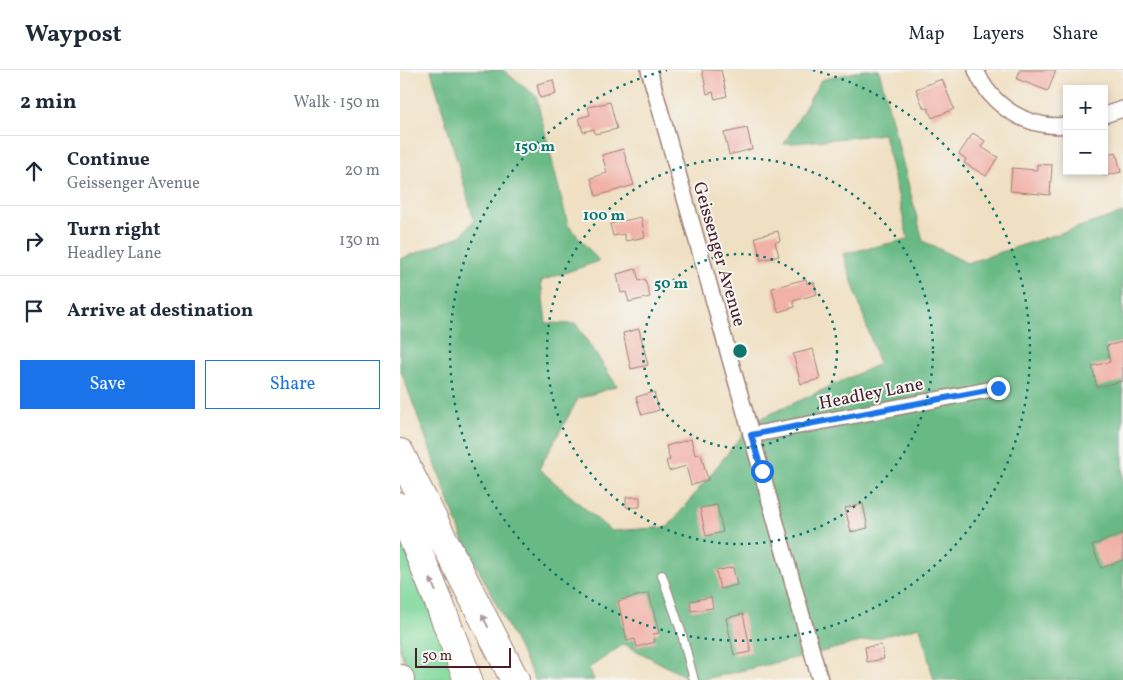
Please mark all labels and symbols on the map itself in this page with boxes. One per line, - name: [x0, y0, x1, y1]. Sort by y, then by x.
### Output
- text: 150 m: [515, 137, 555, 158]
- street label: Geissenger Avenue: [686, 179, 751, 330]
- text: 100 m: [583, 206, 626, 227]
- text: 50 m: [654, 274, 688, 295]
- centre of rings: [731, 342, 749, 360]
- street label: Headley Lane: [817, 372, 926, 417]
- route end: [987, 377, 1010, 400]
- route start: [751, 460, 774, 483]
- one-way arrow: [428, 578, 436, 592]
- one-way arrow: [481, 614, 489, 628]
- scale bar: [415, 645, 511, 668]

